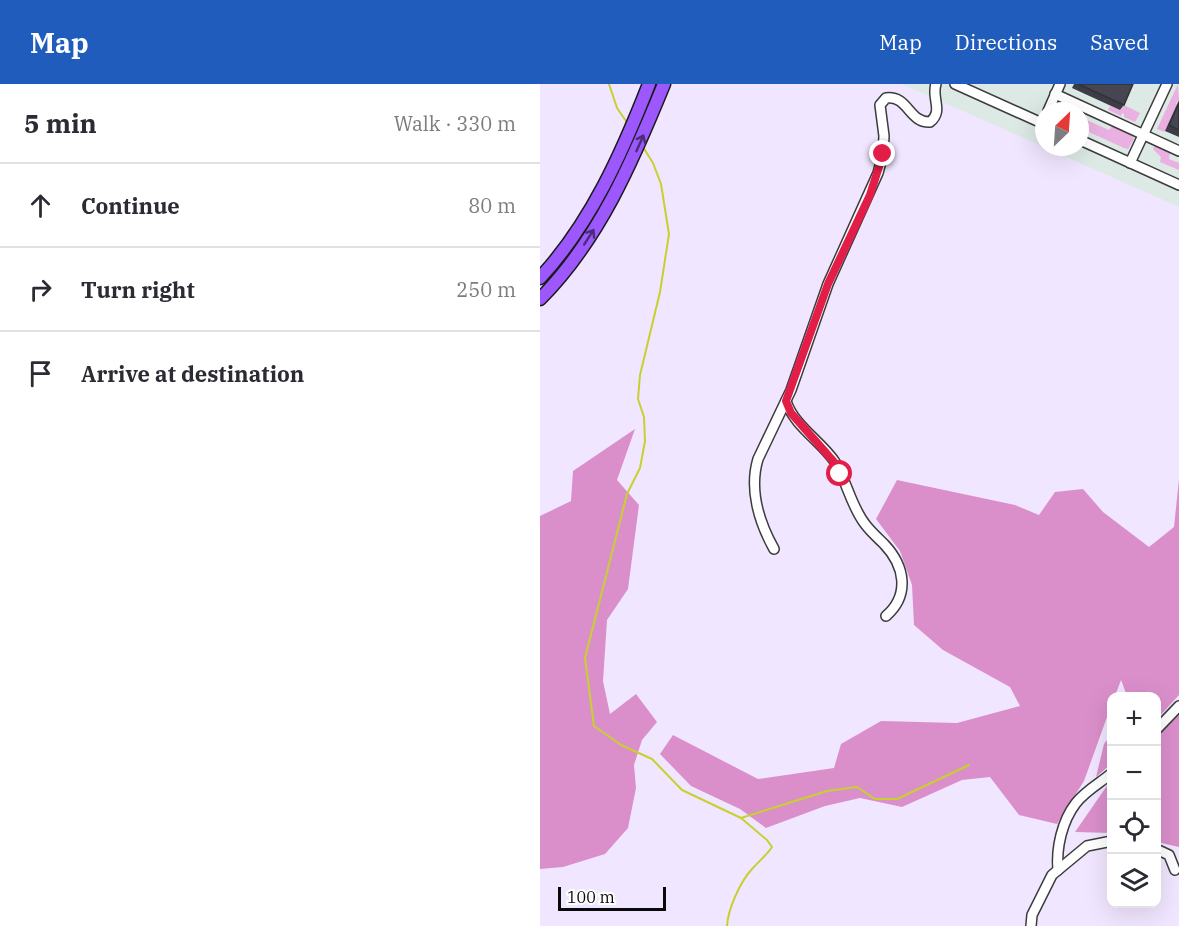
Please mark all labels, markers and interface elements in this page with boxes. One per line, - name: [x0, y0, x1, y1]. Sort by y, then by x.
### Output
- text: Map: [30, 24, 89, 61]
- text: Map: [879, 28, 922, 56]
- text: Directions: [955, 28, 1057, 56]
- text: Saved: [1090, 28, 1149, 56]
- north arrow: [1035, 102, 1089, 156]
- text: 5 min: [24, 106, 97, 140]
- text: Walk · 330 m: [394, 110, 516, 137]
- one-way arrow: [635, 135, 646, 153]
- route end: [869, 140, 895, 166]
- icon: ahead: [24, 189, 57, 222]
- text: Continue: [81, 191, 180, 220]
- text: 80 m: [468, 192, 516, 219]
- one-way arrow: [583, 229, 595, 245]
- icon: right: [24, 273, 57, 306]
- text: Turn right: [81, 275, 195, 304]
- text: 250 m: [456, 276, 516, 303]
- icon: arrive: [24, 357, 57, 390]
- text: Arrive at destination: [81, 359, 304, 388]
- route start: [826, 460, 852, 486]
- map controls: [1107, 692, 1161, 908]
- button: +: [1107, 692, 1161, 746]
- button: −: [1107, 746, 1161, 800]
- button: locate: [1107, 800, 1161, 854]
- button: layers: [1107, 854, 1161, 908]
- scale bar: [558, 884, 666, 912]
- text: 100 m: [567, 887, 615, 907]

